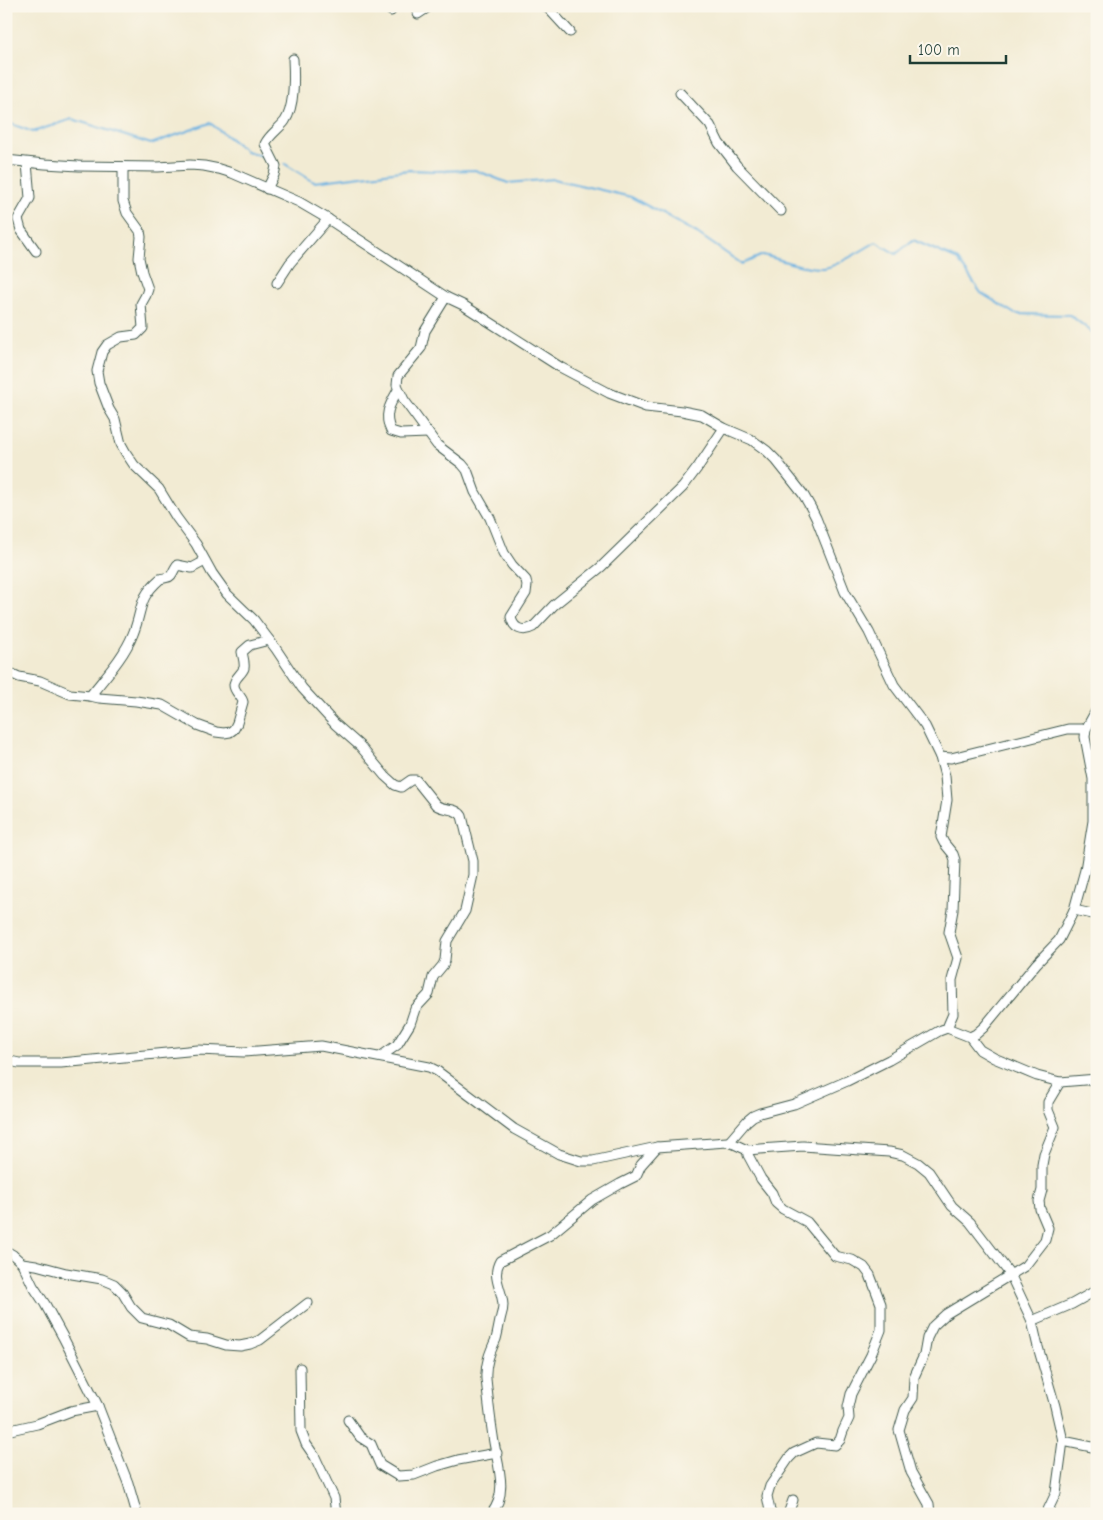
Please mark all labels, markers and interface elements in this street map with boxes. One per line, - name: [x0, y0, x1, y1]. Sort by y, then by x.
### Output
- scale bar: [910, 32, 1007, 64]
- text: 100 m: [918, 41, 960, 59]

